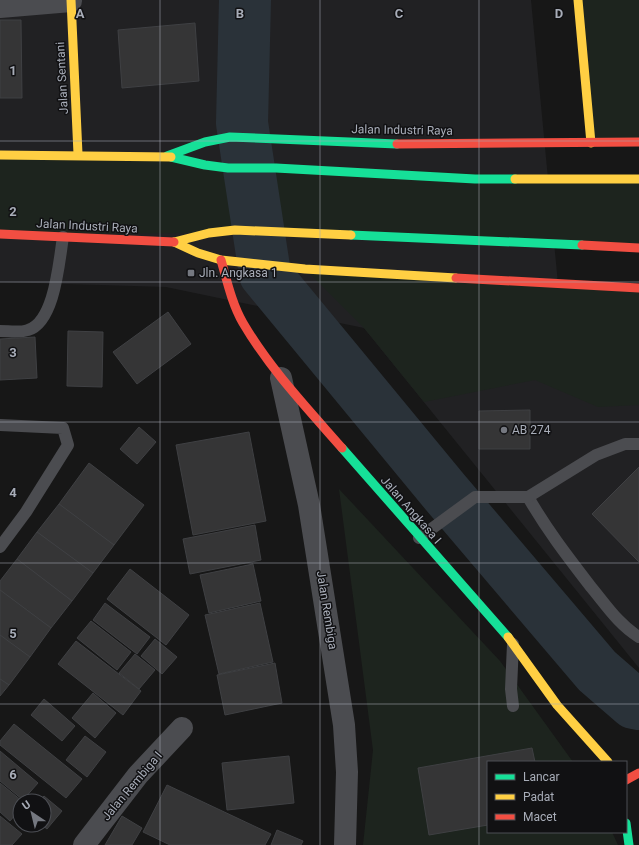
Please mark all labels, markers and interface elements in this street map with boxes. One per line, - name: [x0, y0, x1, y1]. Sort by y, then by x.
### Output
- text: A: [76, 6, 85, 21]
- text: B: [236, 6, 244, 21]
- text: C: [395, 6, 404, 21]
- text: D: [555, 6, 563, 21]
- street label: Jalan Sentani: [53, 41, 71, 114]
- text: 1: [9, 63, 17, 78]
- street label: Jalan Industri Raya: [351, 122, 453, 138]
- text: 2: [9, 204, 17, 219]
- street label: Jalan Industri Raya: [36, 216, 138, 236]
- place label: Jln. Angkasa 1: [199, 266, 278, 280]
- marker: Jln. Angkasa 1: [186, 268, 196, 278]
- text: 3: [9, 345, 17, 360]
- place label: AB 274: [512, 423, 551, 437]
- marker: AB 274: [499, 425, 509, 435]
- street label: Jalan Angkasa I: [378, 473, 444, 547]
- text: 4: [9, 485, 17, 500]
- street label: Jalan Rembiga: [314, 570, 340, 650]
- text: 5: [9, 626, 17, 641]
- street label: Jalan Rembiga I: [99, 749, 165, 823]
- legend: [487, 761, 627, 833]
- text: 6: [9, 767, 17, 782]
- text: Lancar: [523, 770, 560, 784]
- text: Padat: [523, 790, 554, 804]
- north arrow: [12, 793, 52, 833]
- text: U: [20, 798, 33, 813]
- text: Macet: [523, 810, 557, 824]

